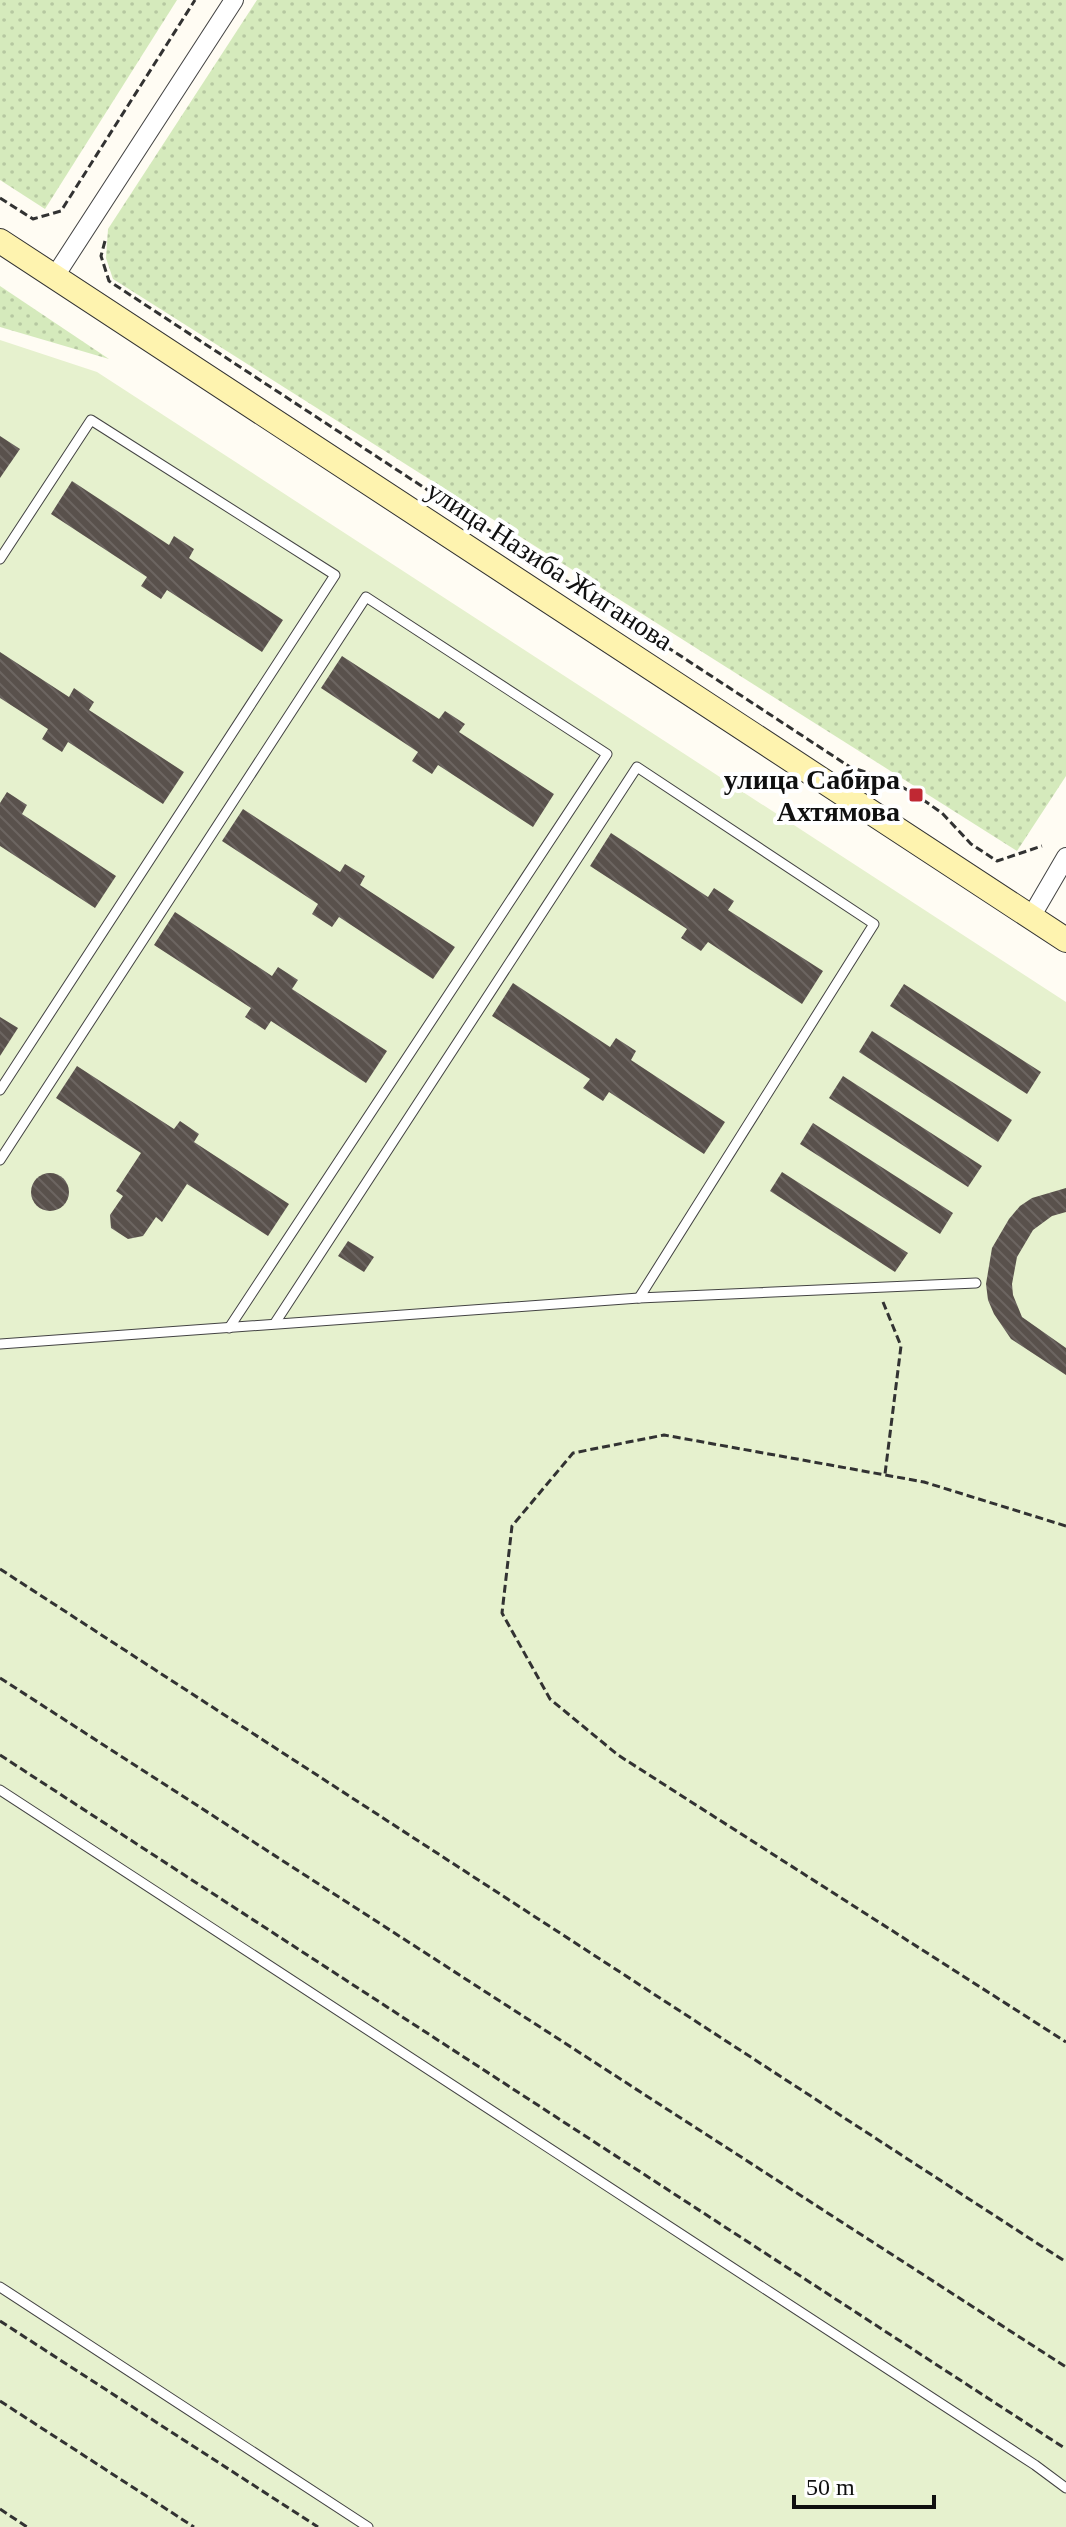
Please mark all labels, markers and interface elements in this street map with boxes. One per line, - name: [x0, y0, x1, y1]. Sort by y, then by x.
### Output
- street label: улица Назиба Жиганова: [421, 474, 679, 657]
- place label: улица Сабира Ахтямова: [724, 764, 900, 827]
- marker: улица Сабира Ахтямова: [907, 786, 925, 804]
- scale bar: [794, 2459, 934, 2509]
- text: 50 m: [806, 2474, 855, 2500]

